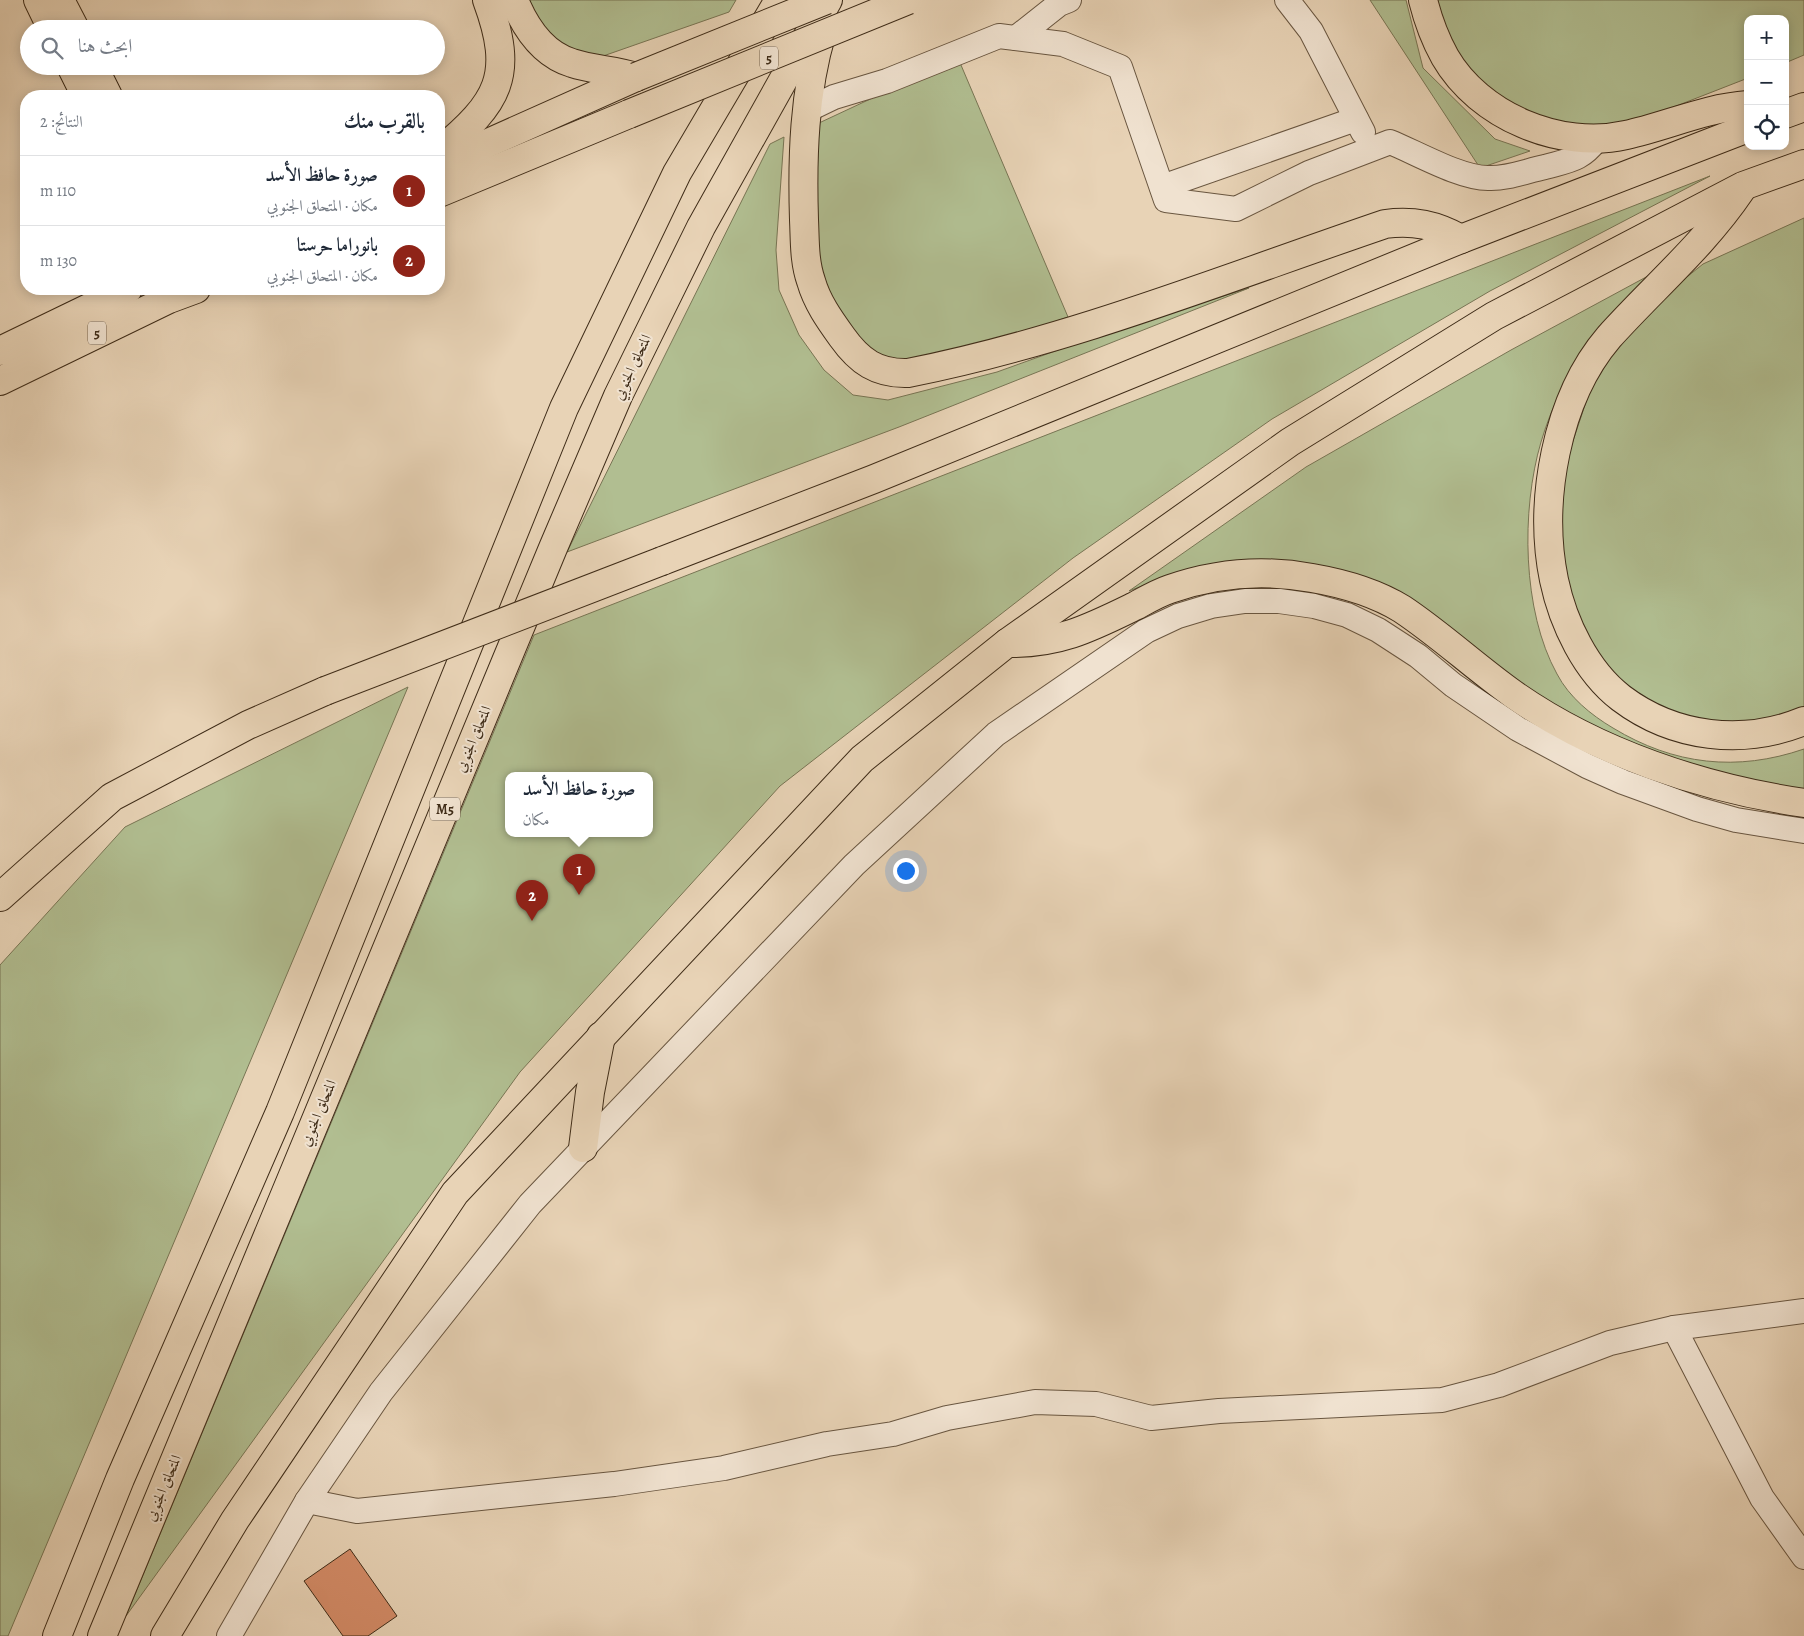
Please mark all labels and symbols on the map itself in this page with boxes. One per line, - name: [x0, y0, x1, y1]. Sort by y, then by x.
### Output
- road number: 5: [760, 46, 778, 70]
- road number: 5: [88, 322, 106, 344]
- street label: المتحلق الجنوبي: [608, 331, 658, 404]
- street label: المتحلق الجنوبي: [450, 703, 498, 776]
- road number: M5: [430, 798, 460, 821]
- pin: 1: [563, 854, 595, 895]
- your location: [893, 858, 919, 884]
- pin: 2: [516, 880, 548, 921]
- street label: المتحلق الجنوبي: [295, 1077, 343, 1150]
- street label: المتحلق الجنوبي: [140, 1452, 188, 1525]

